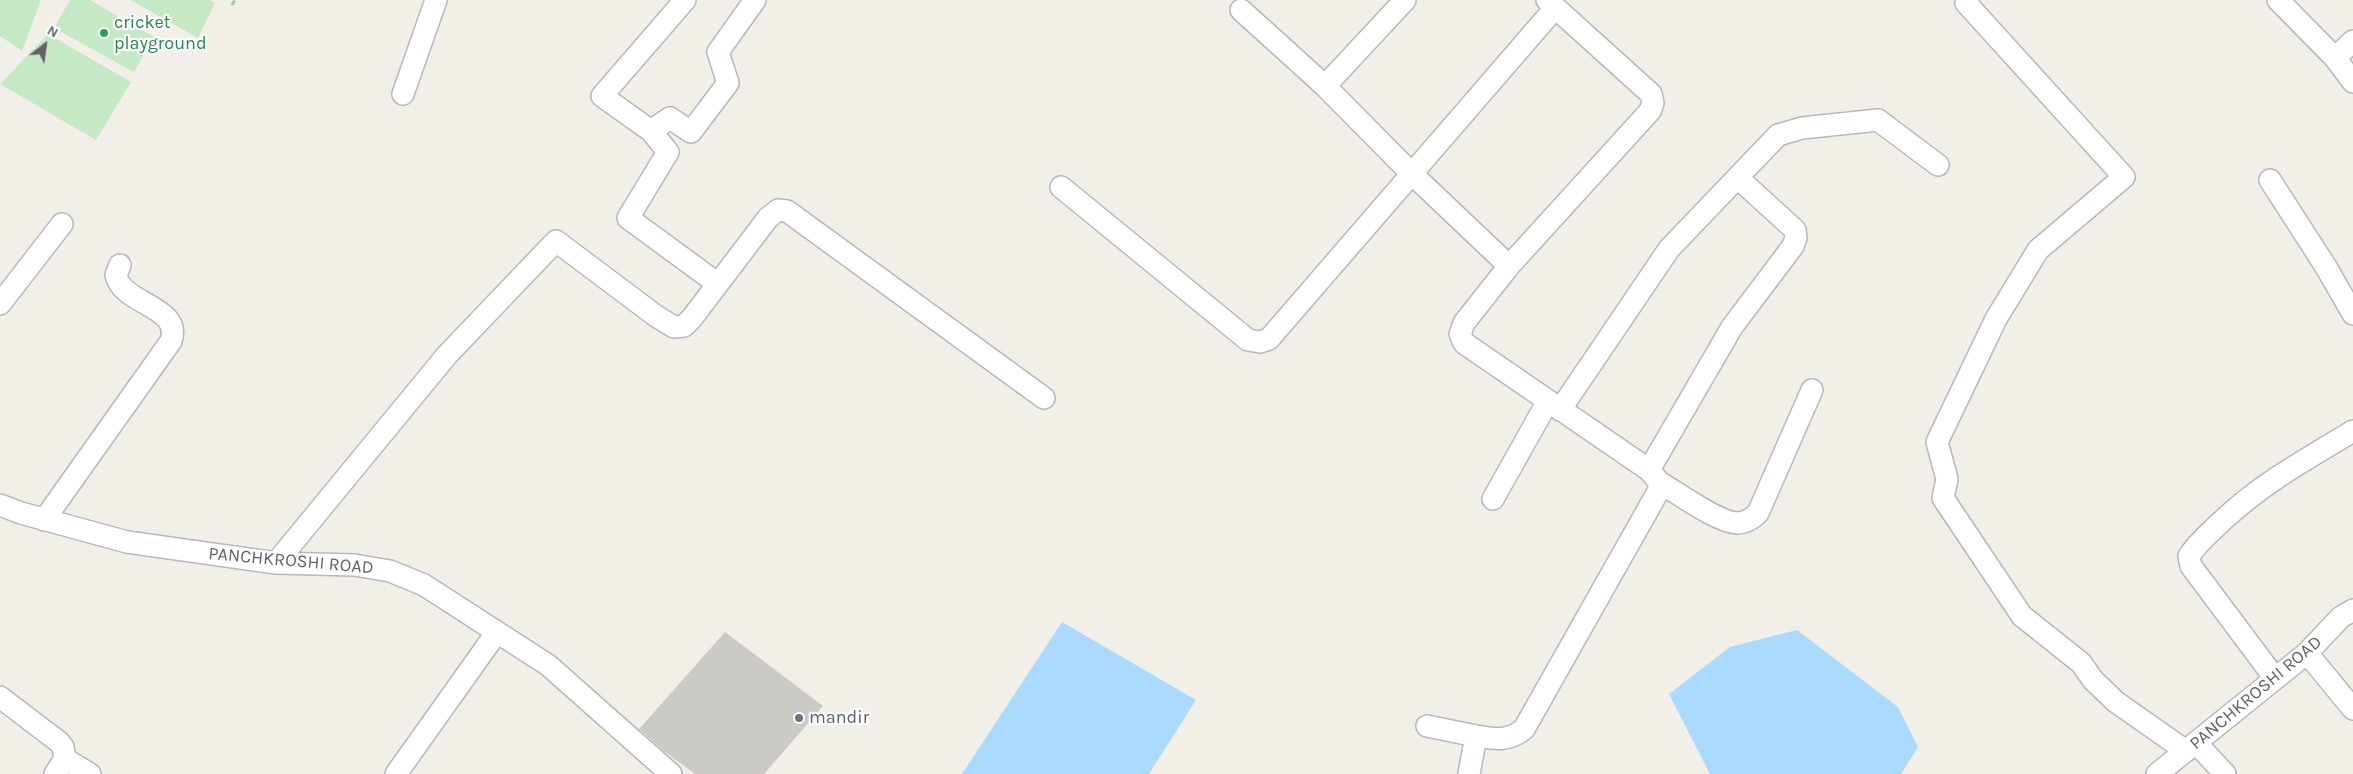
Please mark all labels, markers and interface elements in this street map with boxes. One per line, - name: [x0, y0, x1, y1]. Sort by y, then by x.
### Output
- place label: cricket playground: [114, 12, 207, 54]
- north arrow: [20, 20, 70, 70]
- text: N: [44, 22, 61, 41]
- marker: cricket playground: [98, 27, 110, 39]
- street label: PANCHKROSHI ROAD: [208, 543, 374, 579]
- street label: PANCHKROSHI ROAD: [2186, 631, 2326, 755]
- place label: mandir: [809, 707, 869, 729]
- marker: mandir: [793, 712, 805, 724]

